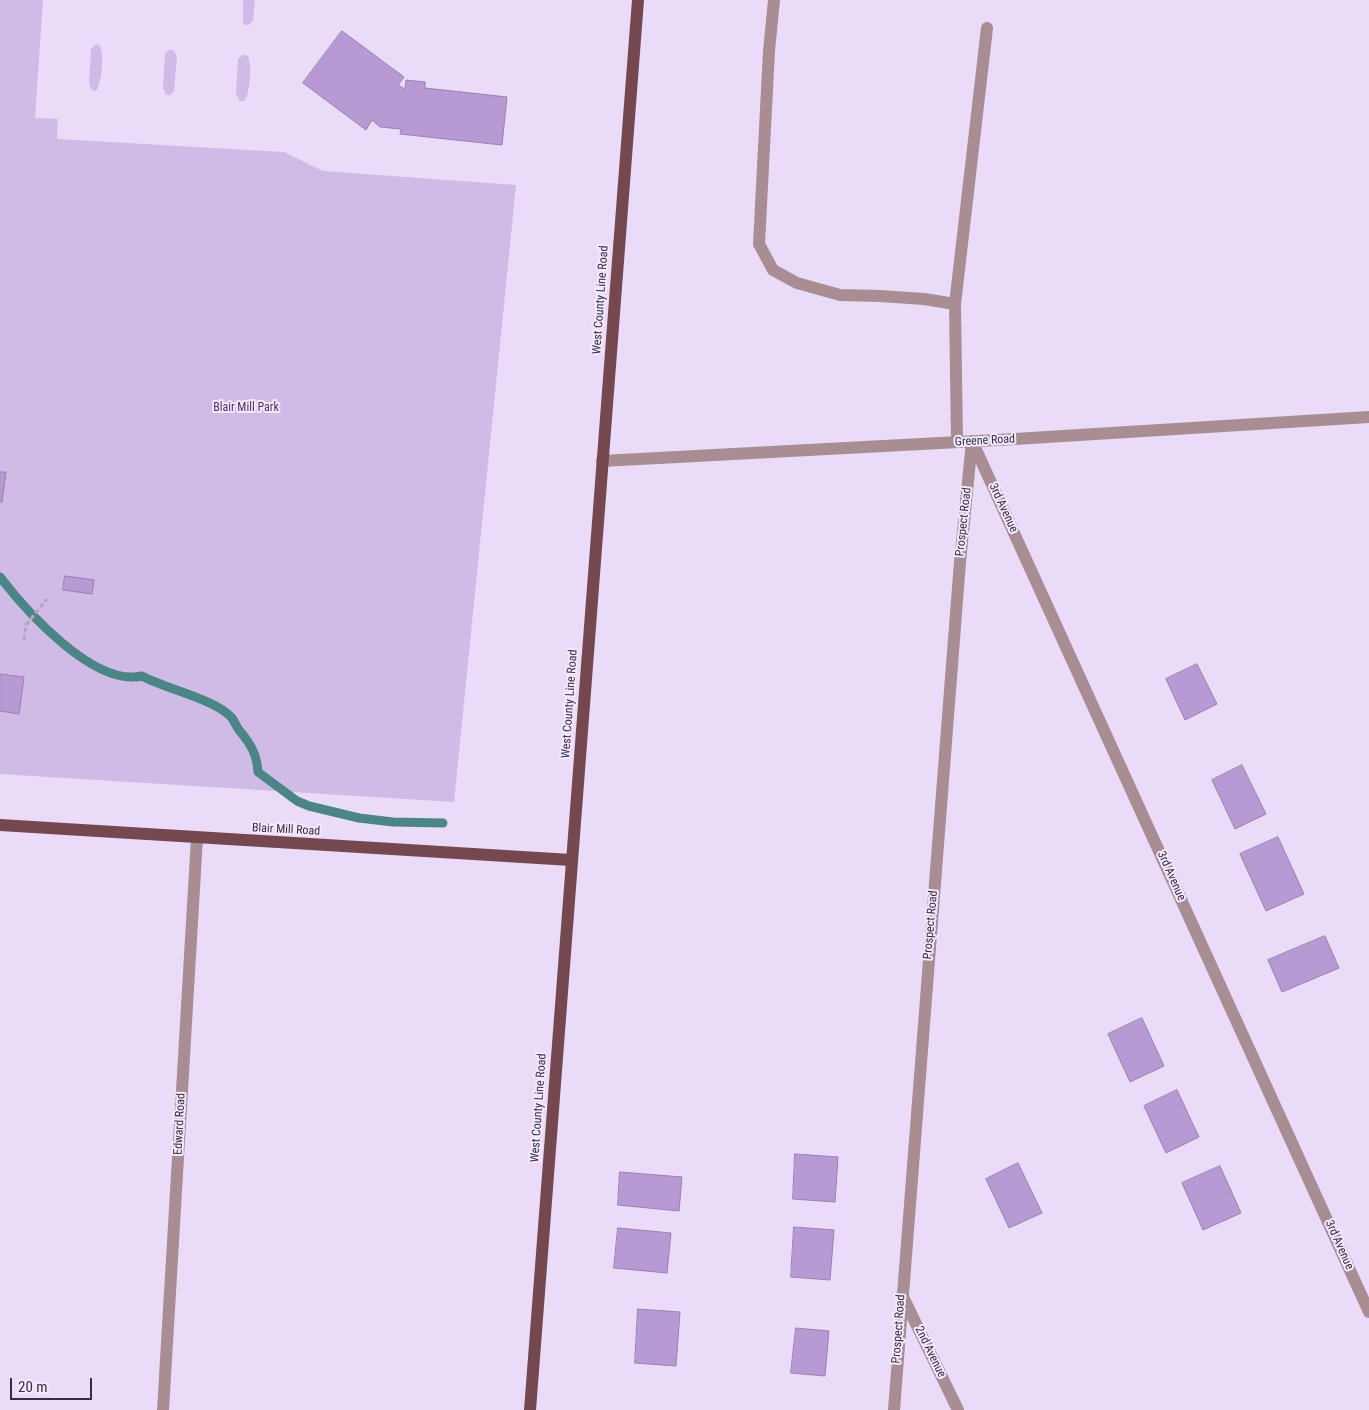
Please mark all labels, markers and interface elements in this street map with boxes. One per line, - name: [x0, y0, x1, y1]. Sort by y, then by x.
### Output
- street label: West County Line Road: [590, 245, 612, 355]
- park label: Blair Mill Park: [213, 401, 279, 415]
- street label: Greene Road: [955, 432, 1015, 450]
- street label: 3rd Avenue: [985, 481, 1021, 535]
- street label: Prospect Road: [953, 487, 975, 557]
- street label: West County Line Road: [559, 649, 581, 759]
- street label: Blair Mill Road: [251, 821, 321, 839]
- street label: 3rd Avenue: [1154, 849, 1188, 903]
- street label: Prospect Road: [921, 890, 941, 960]
- street label: West County Line Road: [528, 1053, 550, 1163]
- street label: Edward Road: [171, 1093, 189, 1155]
- street label: 3rd Avenue: [1322, 1218, 1356, 1272]
- street label: Prospect Road: [889, 1294, 909, 1364]
- street label: 2nd Avenue: [911, 1324, 949, 1380]
- scale bar: [12, 1368, 95, 1400]
- text: 20 m: [18, 1378, 48, 1396]

